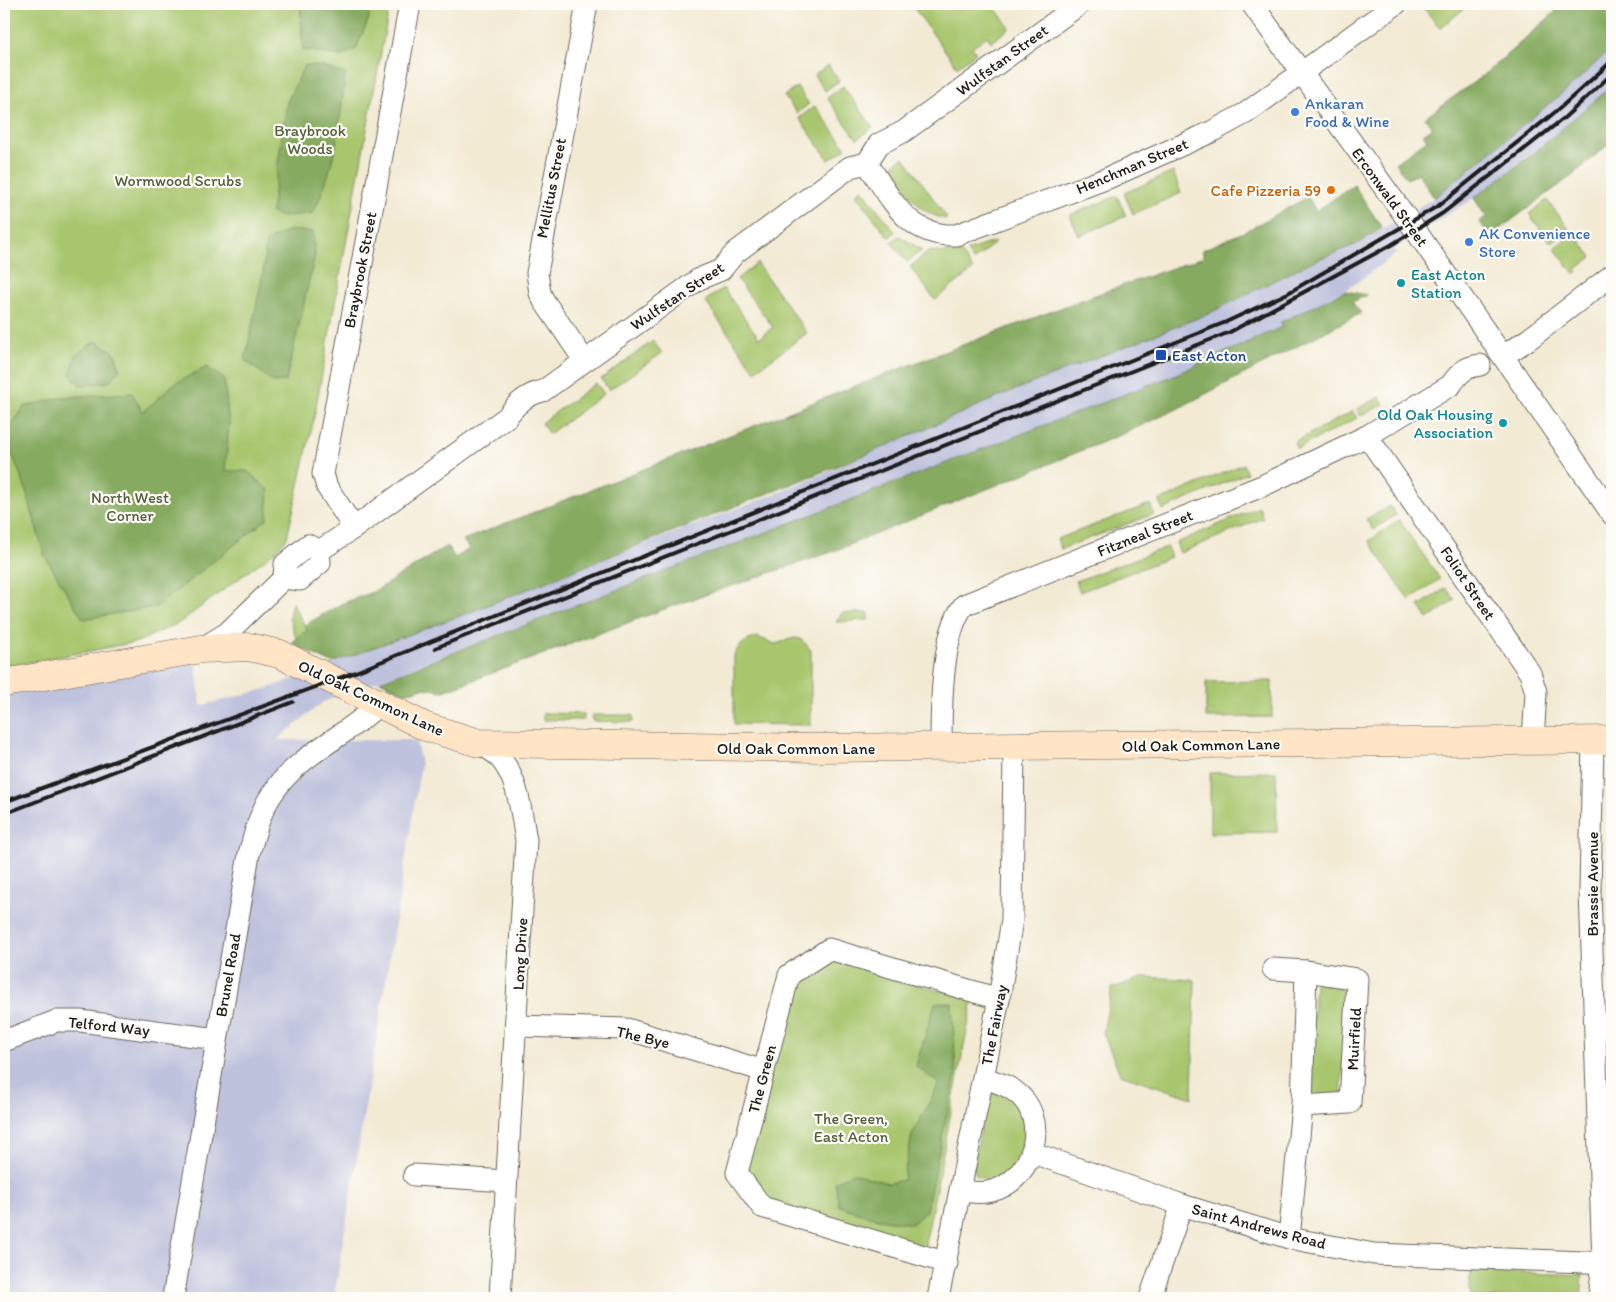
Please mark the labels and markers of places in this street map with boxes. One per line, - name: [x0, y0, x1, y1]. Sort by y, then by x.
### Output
- place label: Ankaran Food & Wine: [1305, 94, 1389, 131]
- marker: Ankaran Food & Wine: [1289, 106, 1301, 118]
- place label: Cafe Pizzeria 59: [1211, 181, 1321, 200]
- marker: Cafe Pizzeria 59: [1325, 184, 1337, 196]
- place label: AK Convenience Store: [1479, 224, 1590, 261]
- marker: AK Convenience Store: [1463, 236, 1475, 248]
- place label: East Acton Station: [1411, 265, 1486, 302]
- marker: East Acton Station: [1395, 277, 1407, 289]
- place label: East Acton: [1172, 346, 1247, 365]
- marker: East Acton: [1154, 348, 1168, 362]
- place label: Old Oak Housing Association: [1377, 405, 1494, 442]
- marker: Old Oak Housing Association: [1497, 417, 1509, 429]

